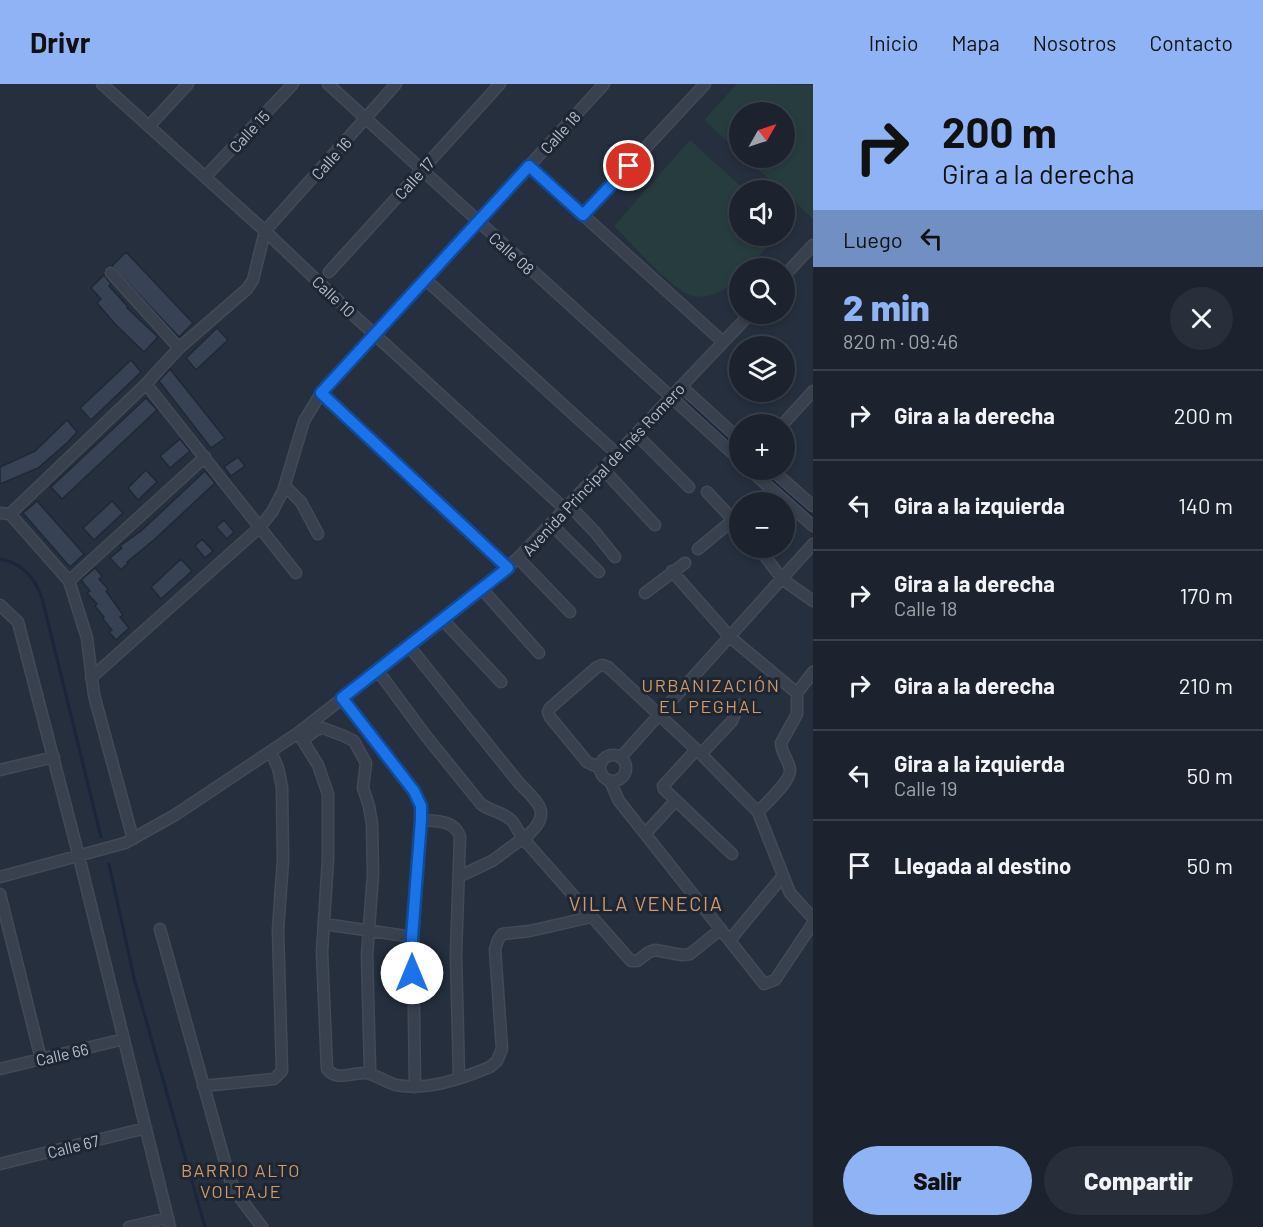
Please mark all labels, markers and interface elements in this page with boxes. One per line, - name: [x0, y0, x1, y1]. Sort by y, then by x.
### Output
- text: Drivr: [30, 25, 90, 59]
- text: Inicio: [869, 30, 919, 55]
- text: Mapa: [952, 30, 1000, 55]
- text: Nosotros: [1033, 30, 1116, 55]
- text: Contacto: [1149, 30, 1233, 55]
- north arrow: [729, 102, 795, 168]
- map controls: [729, 102, 795, 558]
- street label: Calle 15: [225, 106, 273, 156]
- text: 200 m: [942, 106, 1057, 156]
- street label: Calle 18: [536, 107, 584, 157]
- icon: right: [843, 108, 921, 186]
- street label: Calle 16: [307, 133, 355, 183]
- pin: [603, 140, 654, 191]
- icon: arrive: [612, 149, 645, 182]
- street label: Calle 17: [390, 153, 438, 203]
- text: Gira a la derecha: [942, 157, 1135, 189]
- button: sound: [729, 180, 795, 246]
- icon: left: [915, 222, 948, 255]
- text: Luego: [843, 226, 903, 252]
- street label: Calle 08: [485, 228, 539, 278]
- button: search: [729, 258, 795, 324]
- street label: Calle 10: [309, 271, 359, 321]
- text: 2 min: [843, 285, 930, 328]
- button: close: [1170, 287, 1233, 350]
- text: 820 m · 09:46: [843, 329, 958, 353]
- button: layers: [729, 336, 795, 402]
- street label: Avenida Principal de Inés Romero: [518, 379, 688, 559]
- icon: right: [843, 399, 876, 432]
- text: Gira a la derecha: [894, 402, 1055, 428]
- text: 200 m: [1174, 402, 1233, 428]
- button: +: [729, 414, 795, 480]
- icon: left: [843, 489, 876, 522]
- button: −: [729, 492, 795, 558]
- text: Gira a la izquierda: [894, 492, 1065, 518]
- text: 140 m: [1178, 492, 1233, 518]
- text: Gira a la derecha: [894, 570, 1055, 596]
- icon: right: [843, 579, 876, 612]
- text: 170 m: [1180, 582, 1233, 608]
- text: Calle 18: [894, 596, 958, 620]
- icon: right: [843, 669, 876, 702]
- text: Gira a la derecha: [894, 672, 1055, 698]
- text: 210 m: [1179, 672, 1233, 698]
- district label: URBANIZACIÓN EL PEGHAL: [642, 674, 780, 717]
- text: Gira a la izquierda: [894, 750, 1065, 776]
- icon: left: [843, 759, 876, 792]
- text: 50 m: [1187, 762, 1233, 788]
- text: Calle 19: [894, 776, 958, 800]
- icon: arrive: [843, 849, 876, 882]
- text: Llegada al destino: [894, 852, 1071, 878]
- text: 50 m: [1187, 852, 1233, 878]
- district label: VILLA VENECIA: [569, 891, 723, 915]
- position arrow: [380, 941, 444, 1005]
- street label: Calle 66: [34, 1039, 90, 1069]
- street label: Calle 67: [45, 1130, 101, 1162]
- button: Salir: [843, 1146, 1032, 1215]
- button: Compartir: [1044, 1146, 1233, 1215]
- district label: BARRIO ALTO VOLTAJE: [181, 1159, 301, 1202]

